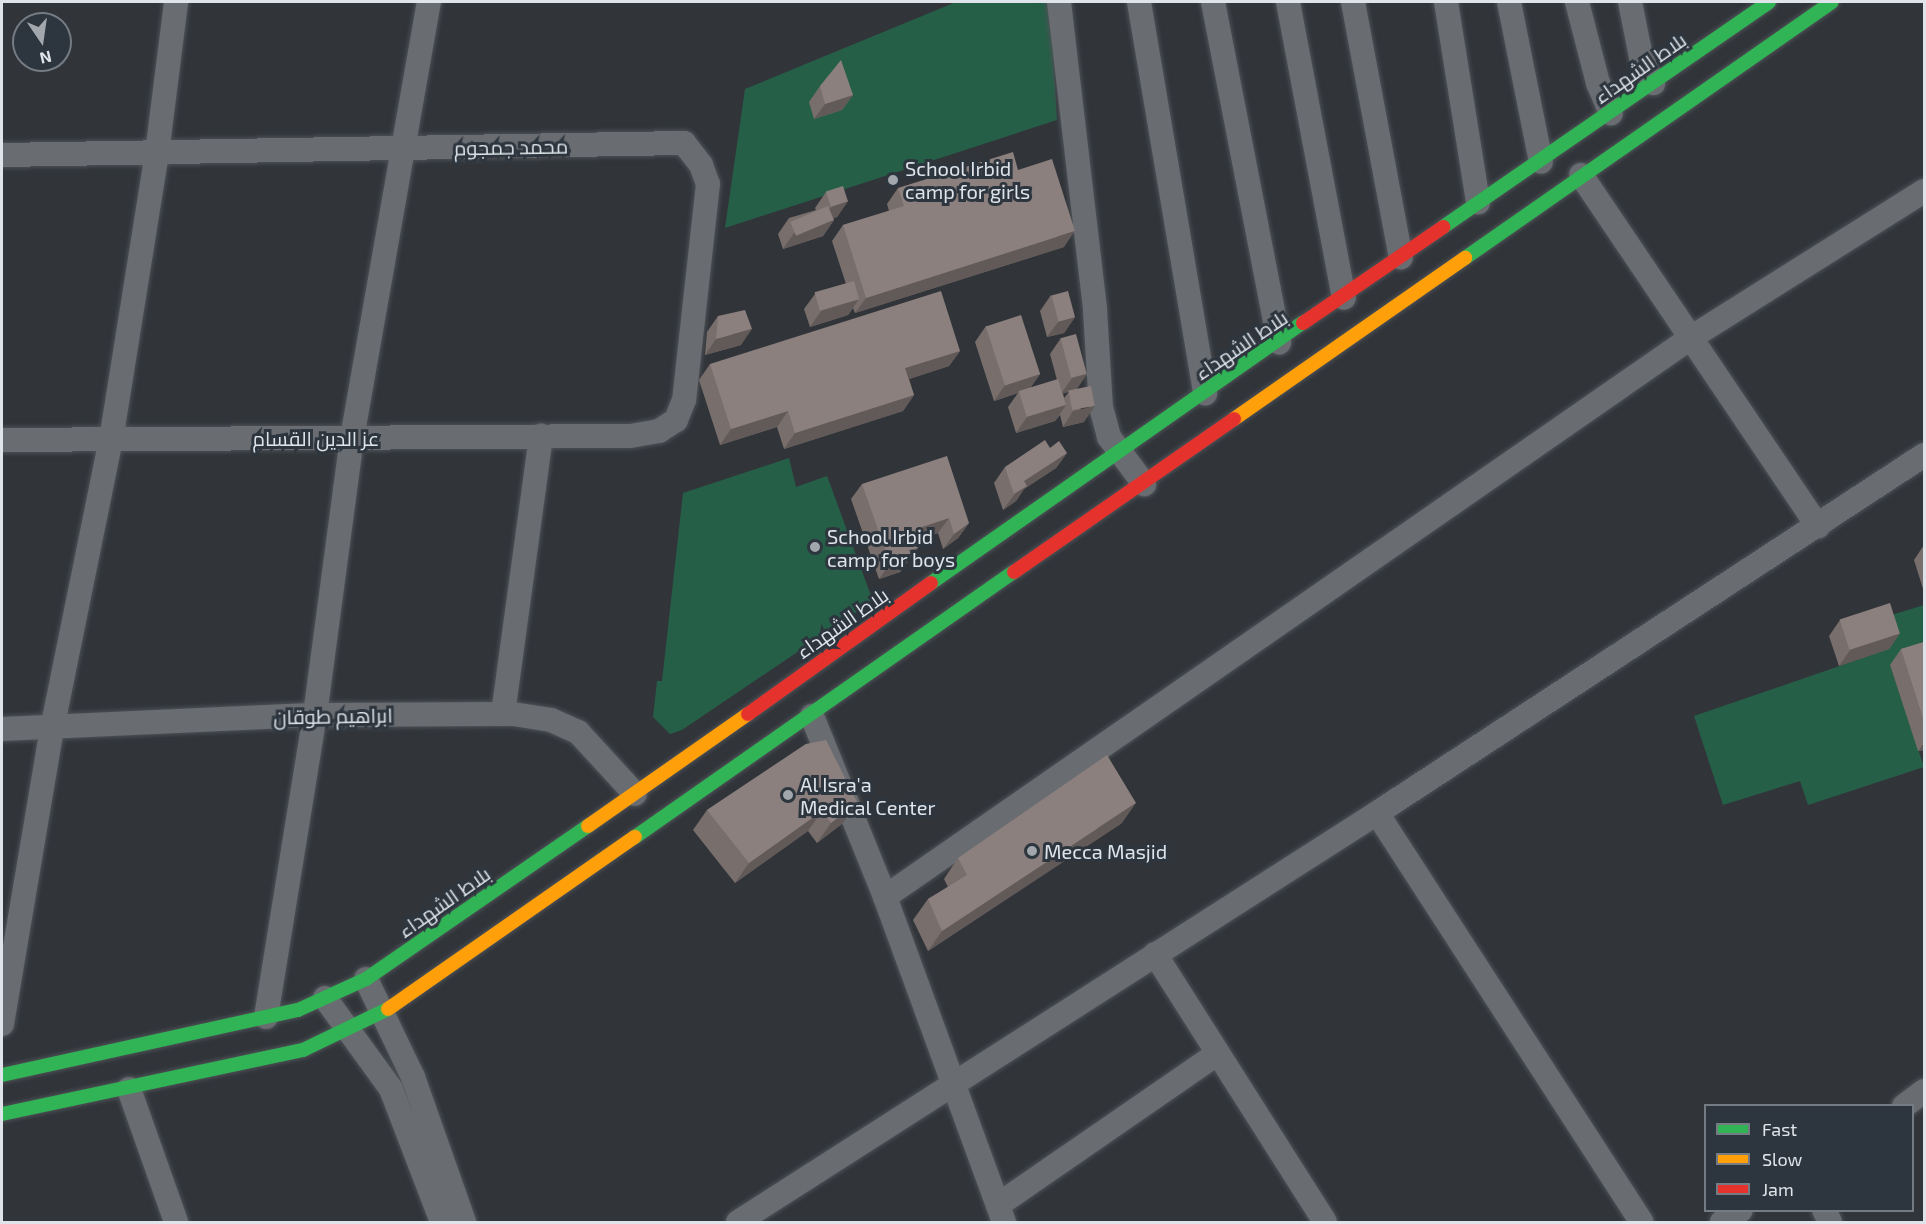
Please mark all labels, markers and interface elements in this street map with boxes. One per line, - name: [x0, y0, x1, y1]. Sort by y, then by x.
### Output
- north arrow: [12, 12, 72, 72]
- street label: بلاط الشهداء: [1589, 28, 1691, 108]
- text: N: [38, 48, 53, 69]
- street label: محمد جمجوم: [454, 134, 568, 160]
- place label: School Irbid camp for girls: [905, 156, 1031, 203]
- marker: School Irbid camp for girls: [886, 173, 900, 187]
- street label: بلاط الشهداء: [1190, 305, 1292, 385]
- street label: عز الدين القسام: [253, 426, 379, 450]
- place label: School Irbid camp for boys: [827, 524, 956, 571]
- marker: School Irbid camp for boys: [808, 540, 822, 554]
- street label: بلاط الشهداء: [791, 583, 893, 663]
- street label: ابراهيم طوقان: [273, 703, 393, 729]
- place label: Al Isra'a Medical Center: [800, 772, 936, 819]
- marker: Al Isra'a Medical Center: [781, 788, 795, 802]
- place label: Mecca Masjid: [1044, 839, 1167, 863]
- marker: Mecca Masjid: [1025, 844, 1039, 858]
- street label: بلاط الشهداء: [393, 862, 495, 942]
- legend: [1704, 1104, 1914, 1212]
- text: Fast: [1762, 1118, 1797, 1140]
- text: Slow: [1762, 1148, 1802, 1170]
- text: Jam: [1762, 1178, 1794, 1200]

